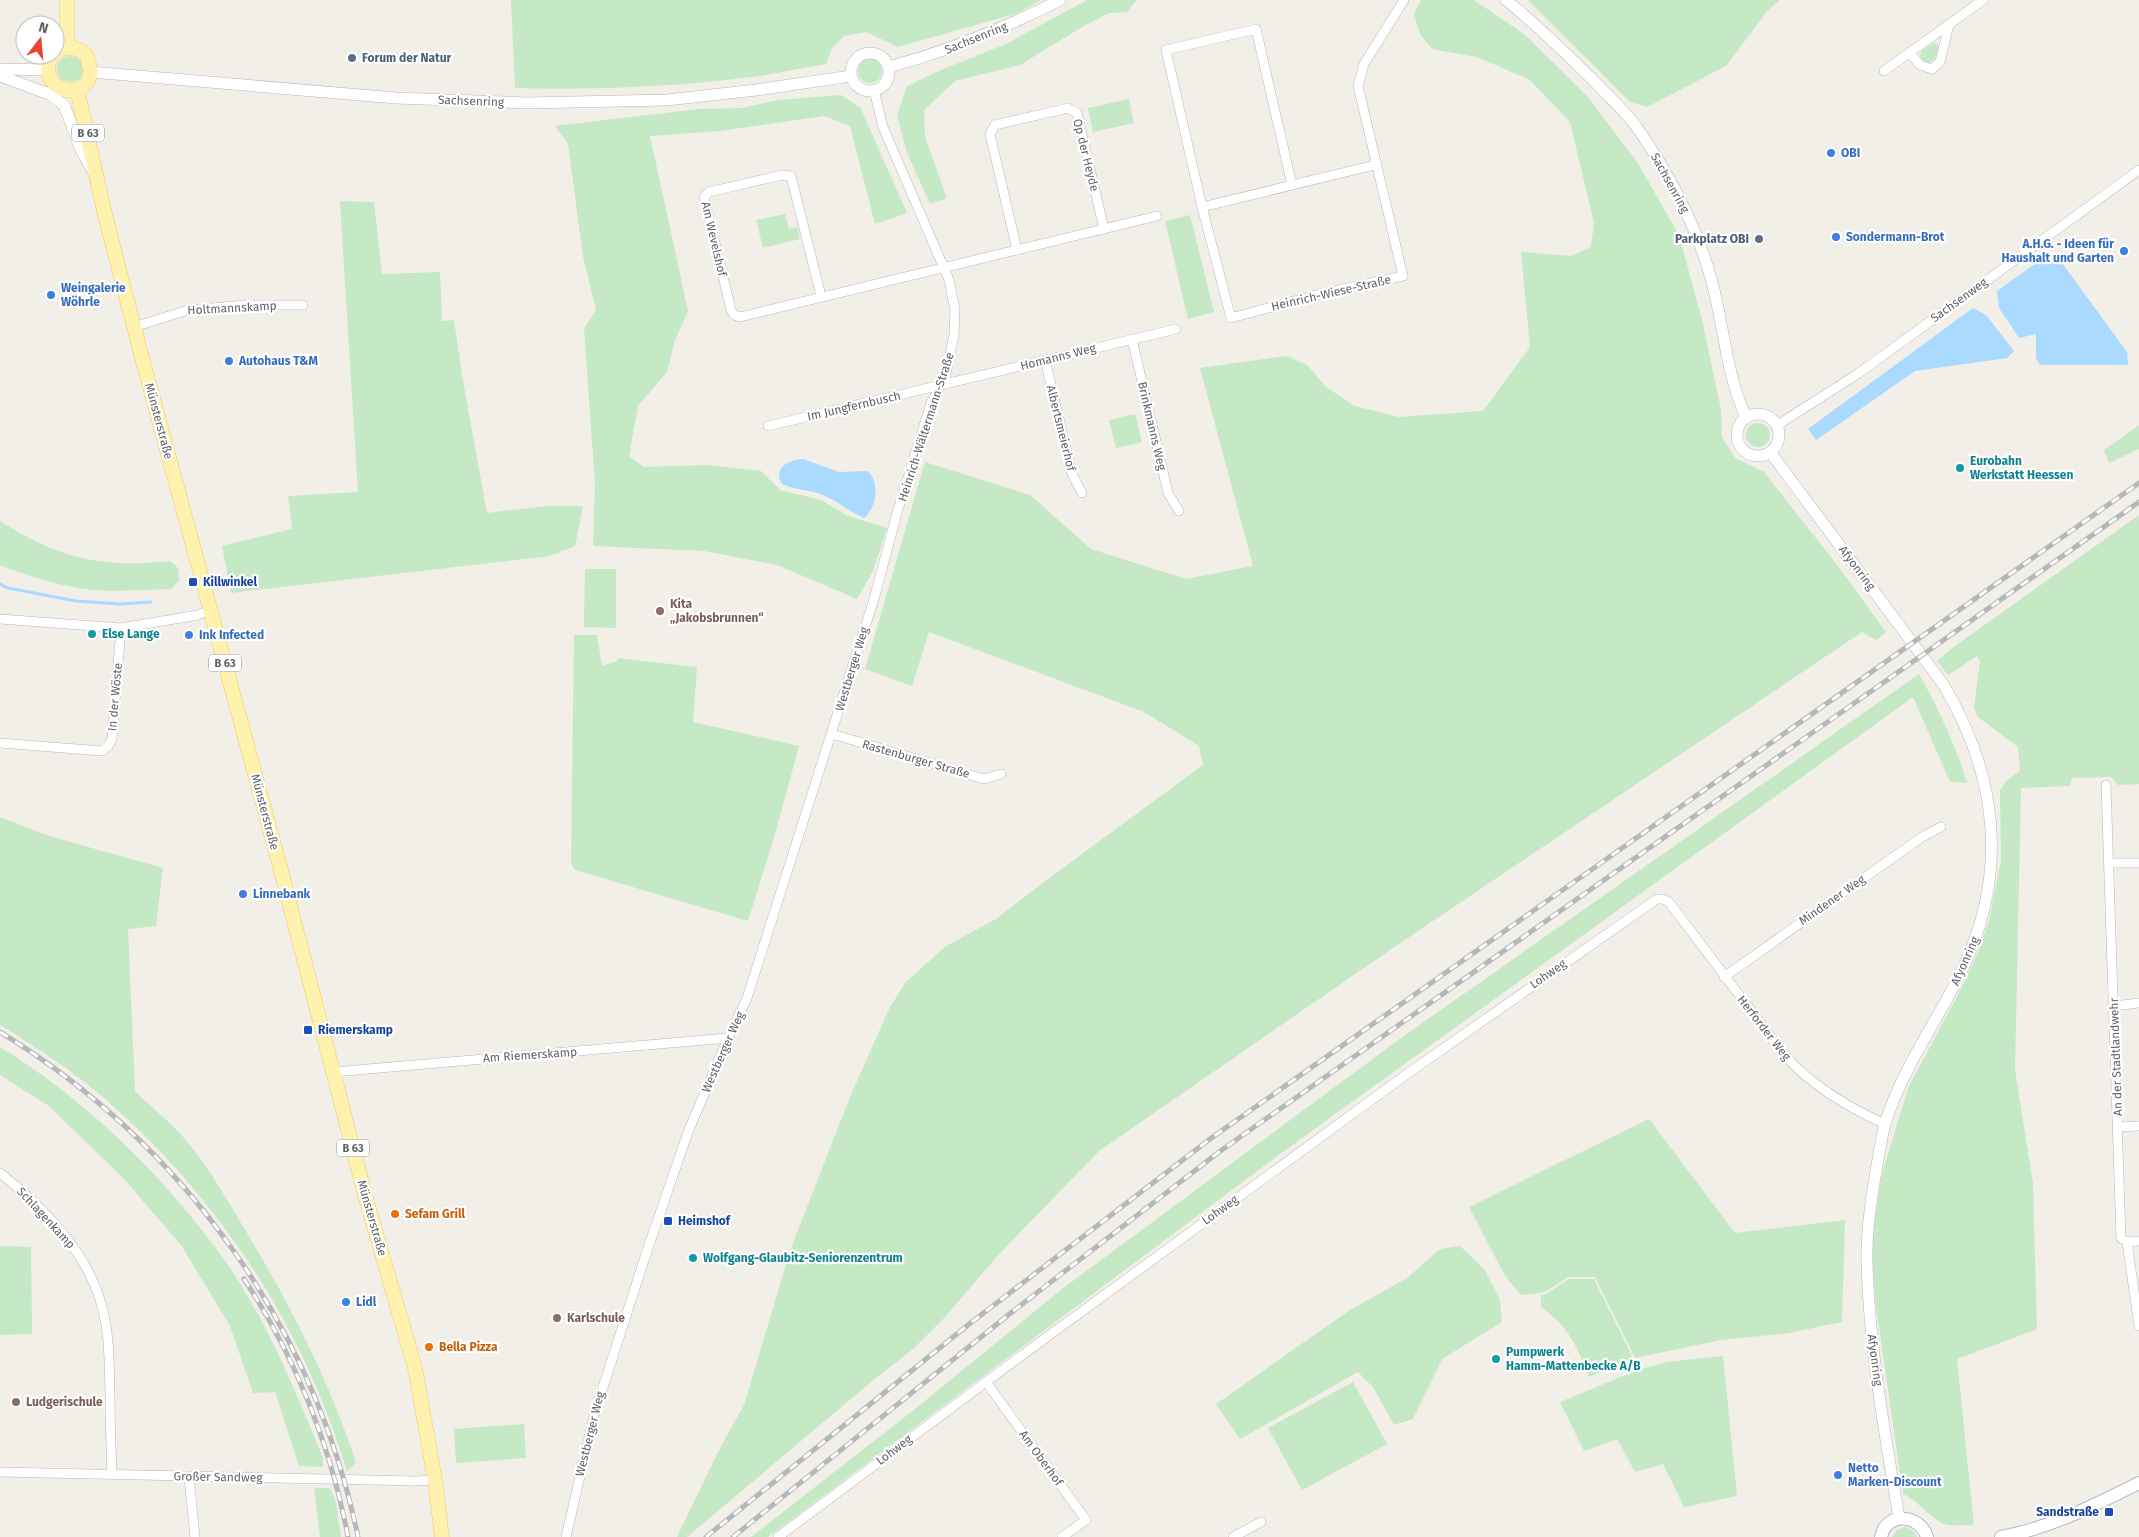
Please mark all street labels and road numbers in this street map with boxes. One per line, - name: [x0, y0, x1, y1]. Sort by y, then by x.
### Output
- street label: Sachsenring: [943, 19, 1010, 57]
- street label: Sachsenring: [438, 93, 505, 109]
- street label: Op der Heyde: [1070, 117, 1102, 193]
- road number: B 63: [72, 125, 104, 142]
- street label: Sachsenring: [1648, 151, 1693, 216]
- street label: Am Wevelshof: [699, 200, 730, 279]
- street label: Heinrich-Wiese-Straße: [1270, 272, 1392, 314]
- street label: Sachsenweg: [1928, 274, 1991, 325]
- street label: Holtmannskamp: [187, 299, 277, 317]
- street label: Homanns Weg: [1019, 341, 1098, 373]
- street label: Heinrich-Wältermann-Straße: [895, 351, 957, 503]
- street label: Brinkmanns Weg: [1135, 380, 1169, 473]
- street label: Münsterstraße: [142, 381, 176, 461]
- street label: Albertsmeierhof: [1044, 384, 1079, 473]
- street label: Im Jungfernbusch: [806, 388, 902, 424]
- street label: Afyonring: [1836, 543, 1879, 594]
- street label: Westberger Weg: [833, 624, 872, 713]
- road number: B 63: [209, 654, 241, 671]
- street label: In der Wöste: [105, 662, 125, 732]
- street label: Rastenburger Straße: [861, 737, 971, 781]
- street label: Münsterstraße: [248, 772, 282, 852]
- street label: Mindener Weg: [1796, 872, 1868, 928]
- street label: Afyonring: [1948, 934, 1982, 988]
- street label: Lohweg: [1527, 956, 1569, 992]
- street label: Herforder Weg: [1734, 993, 1794, 1064]
- street label: An der Stadtlandwehr: [2107, 997, 2125, 1116]
- street label: Westberger Weg: [699, 1009, 747, 1095]
- street label: Am Riemerskamp: [482, 1045, 578, 1065]
- road number: B 63: [337, 1140, 369, 1156]
- street label: Münsterstraße: [354, 1178, 390, 1258]
- street label: Schlagenkamp: [14, 1184, 78, 1252]
- street label: Lohweg: [1199, 1192, 1241, 1228]
- street label: Afyonring: [1864, 1333, 1886, 1388]
- street label: Westberger Weg: [573, 1389, 608, 1478]
- street label: Am Oberhof: [1016, 1428, 1066, 1489]
- street label: Lohweg: [873, 1432, 915, 1468]
- street label: Großer Sandweg: [173, 1469, 263, 1485]

